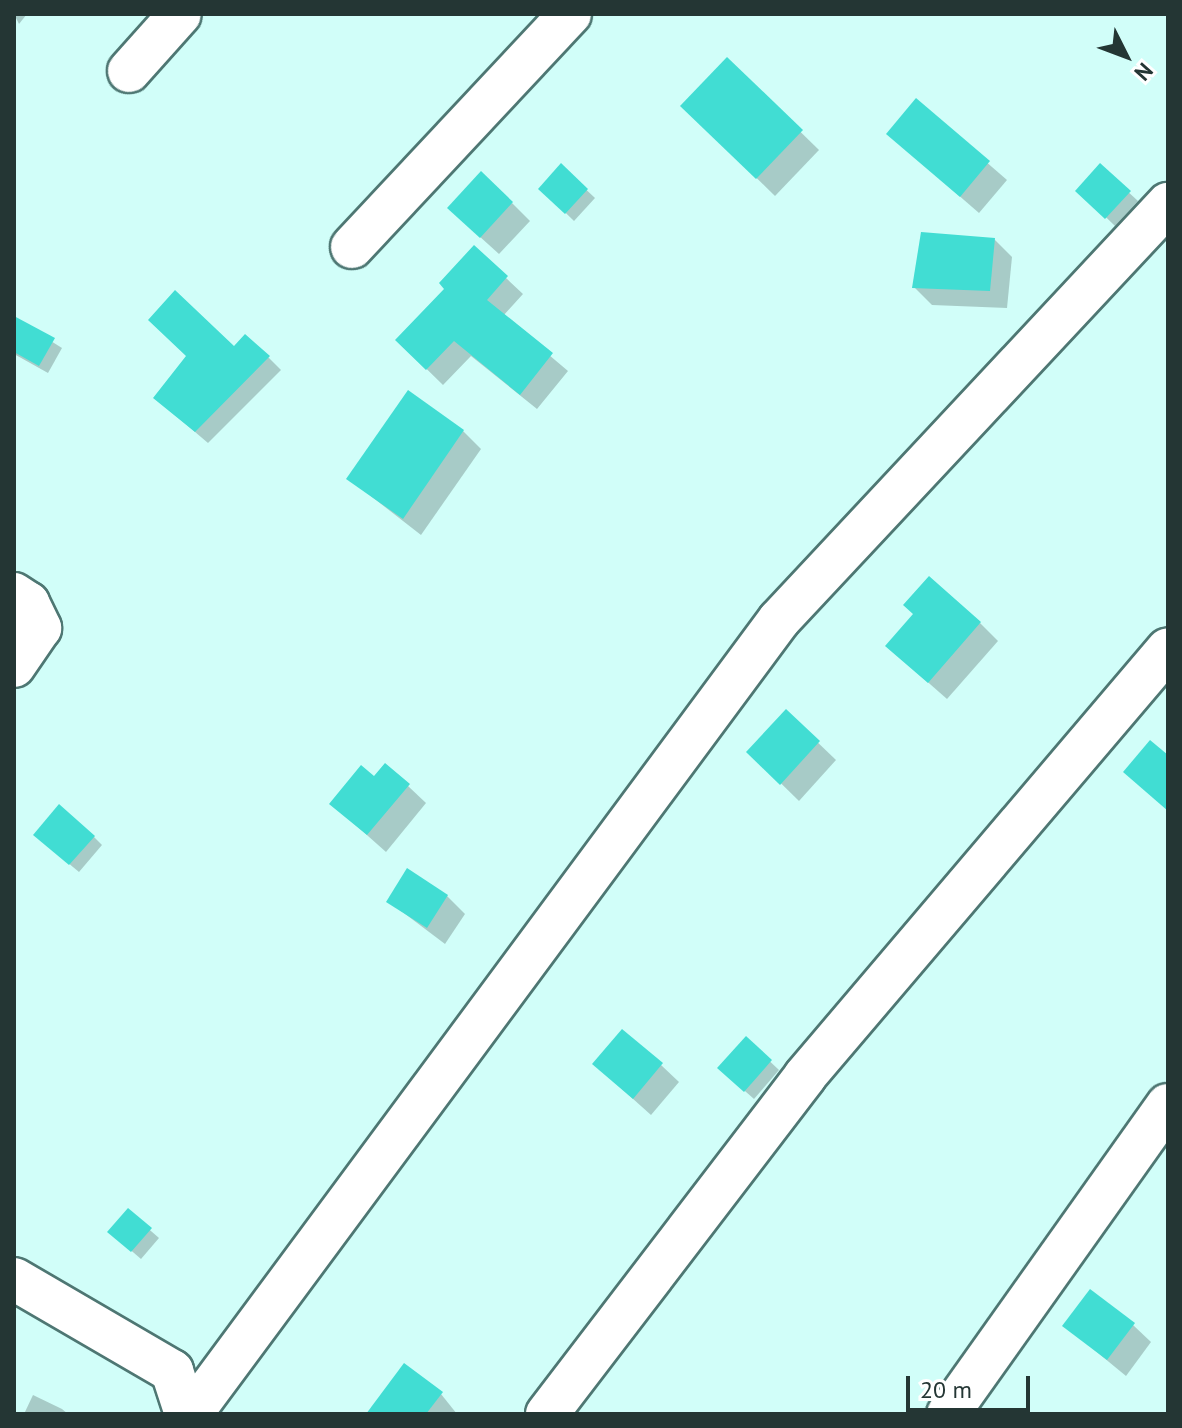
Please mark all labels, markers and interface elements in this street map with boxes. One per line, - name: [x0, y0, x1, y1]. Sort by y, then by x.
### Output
- north arrow: [1086, 16, 1166, 96]
- text: N: [1129, 57, 1159, 87]
- scale bar: [910, 1360, 1034, 1410]
- text: 20 m: [920, 1374, 972, 1405]

